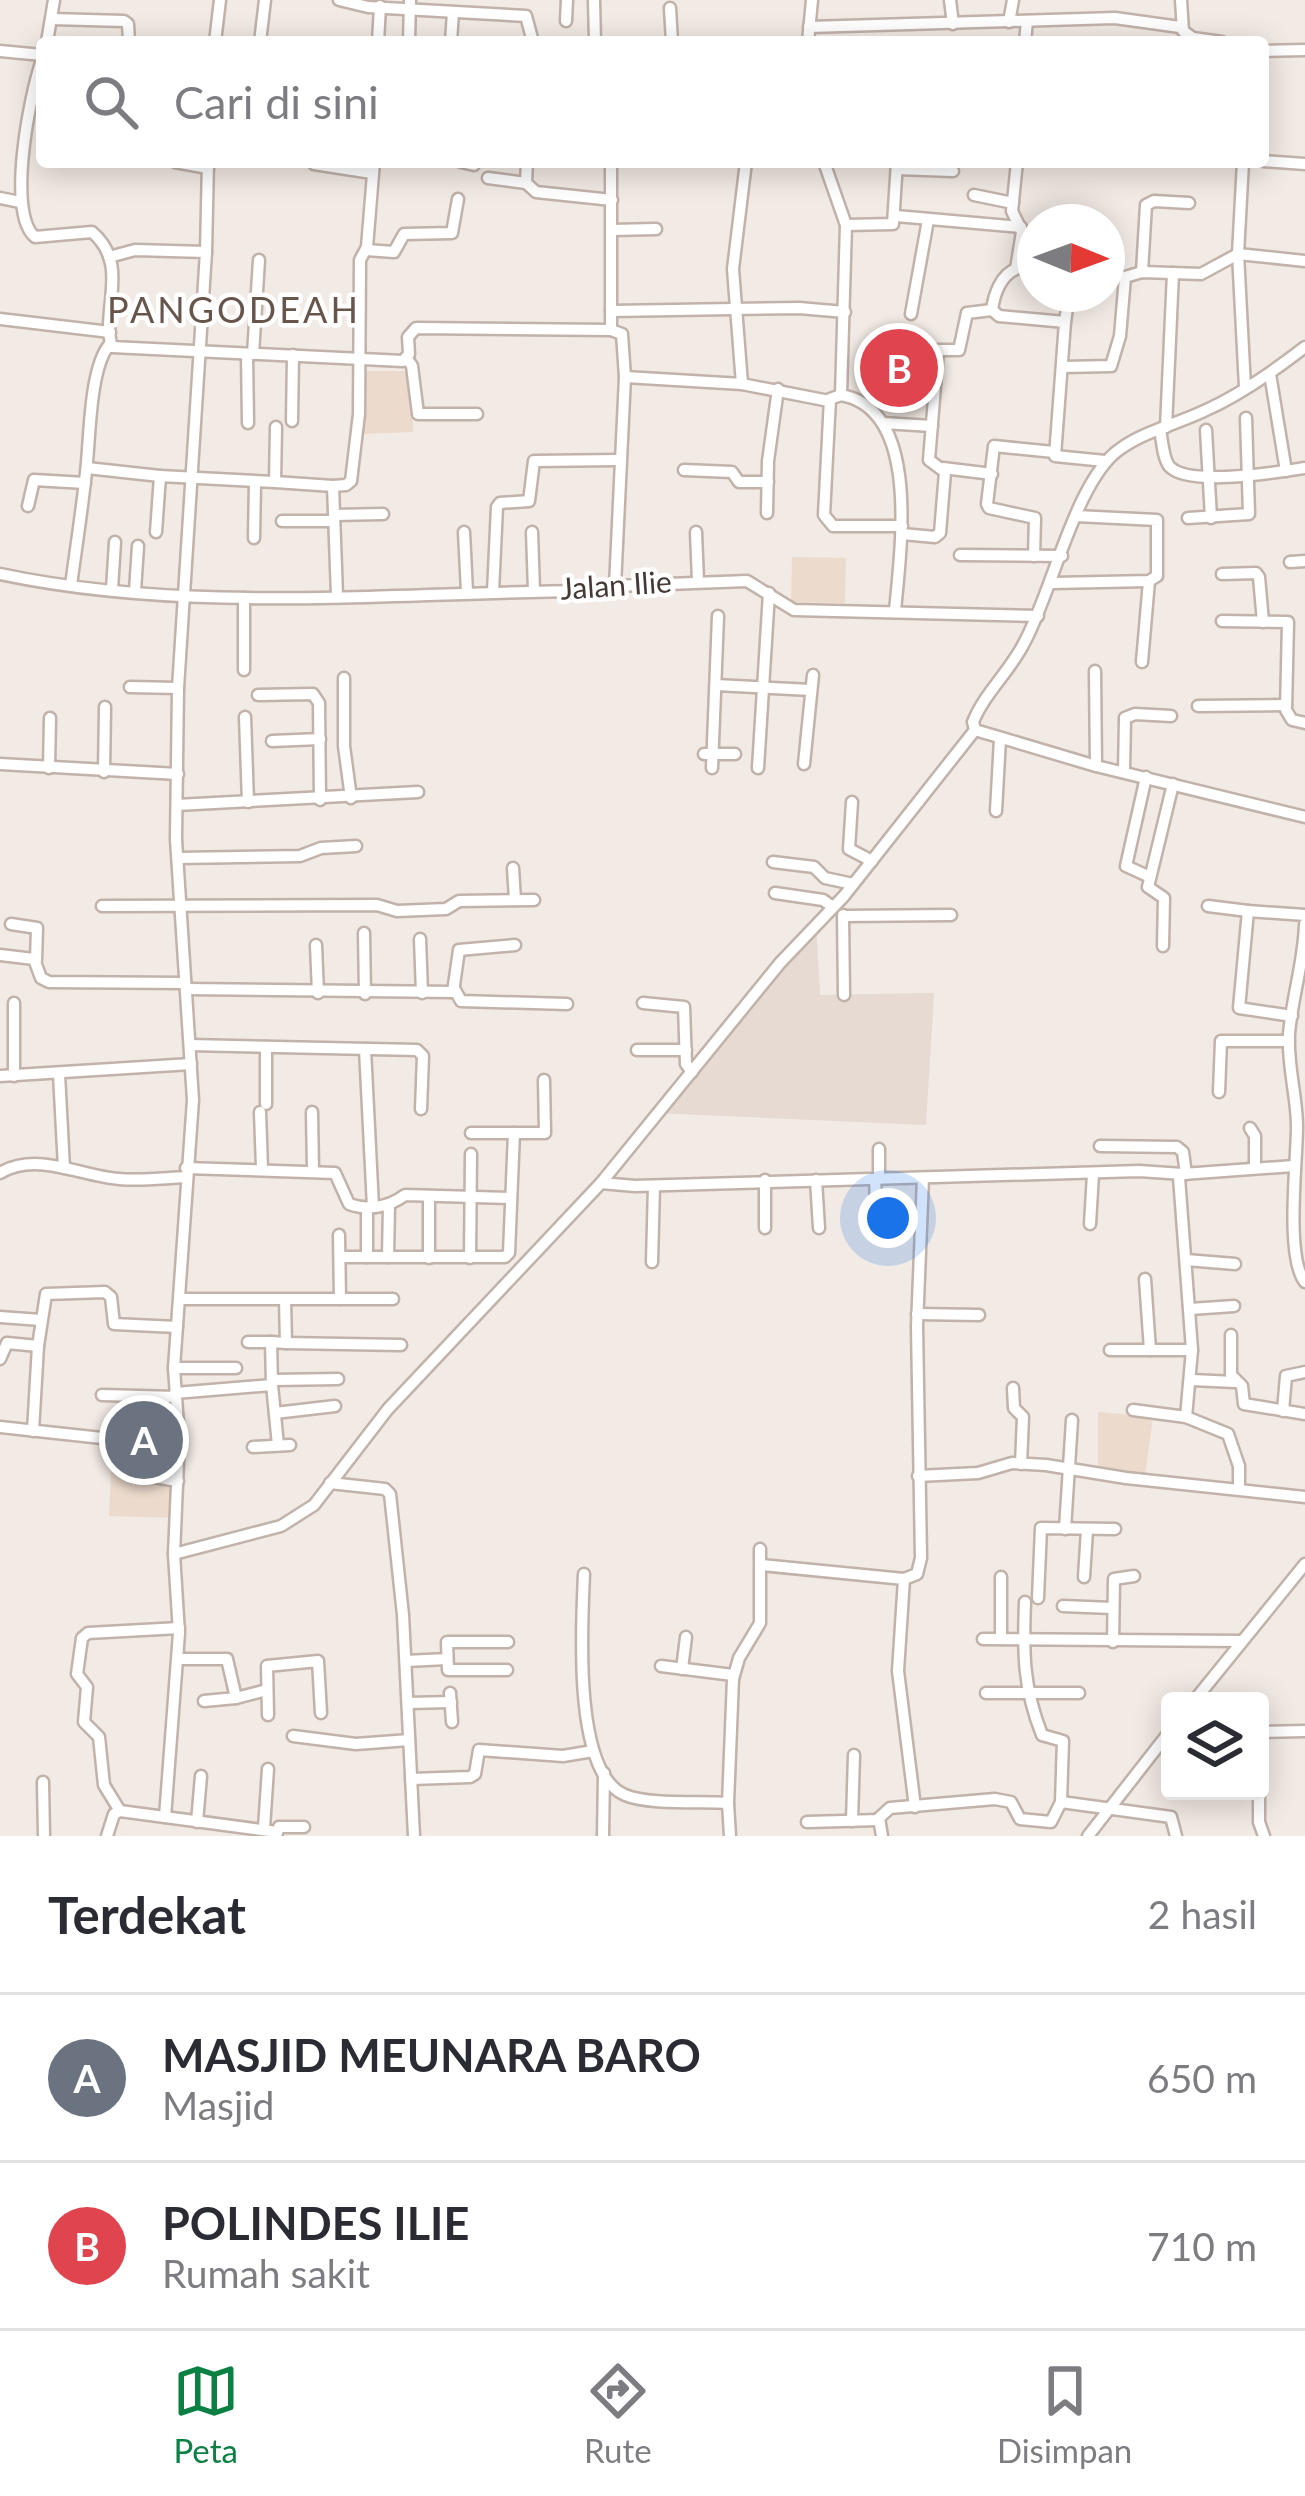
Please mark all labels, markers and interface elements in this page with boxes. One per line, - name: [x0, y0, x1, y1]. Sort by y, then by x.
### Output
- search box: [36, 36, 1269, 168]
- icon: search: [78, 69, 144, 135]
- text: Cari di sini: [174, 75, 379, 129]
- north arrow: [1017, 204, 1125, 312]
- district label: PANGODEAH: [107, 287, 361, 331]
- pin: B: [860, 323, 938, 413]
- street label: Jalan Ilie: [559, 562, 673, 606]
- your location: [858, 1188, 918, 1248]
- pin: A: [105, 1395, 183, 1485]
- map controls: [1161, 1692, 1269, 1800]
- button: layers: [1161, 1692, 1269, 1800]
- text: Terdekat: [48, 1884, 246, 1945]
- text: 2 hasil: [1148, 1891, 1257, 1937]
- text: MASJID MEUNARA BARO: [162, 2028, 701, 2082]
- text: A: [73, 2055, 101, 2101]
- text: 650 m: [1147, 2055, 1257, 2101]
- text: Masjid: [162, 2082, 274, 2128]
- text: POLINDES ILIE: [162, 2196, 469, 2250]
- text: B: [74, 2223, 100, 2269]
- text: 710 m: [1147, 2223, 1257, 2269]
- text: Rumah sakit: [162, 2250, 370, 2296]
- tab: Peta: [173, 2358, 239, 2470]
- tab: Rute: [584, 2358, 652, 2470]
- tab: Disimpan: [997, 2358, 1132, 2470]

